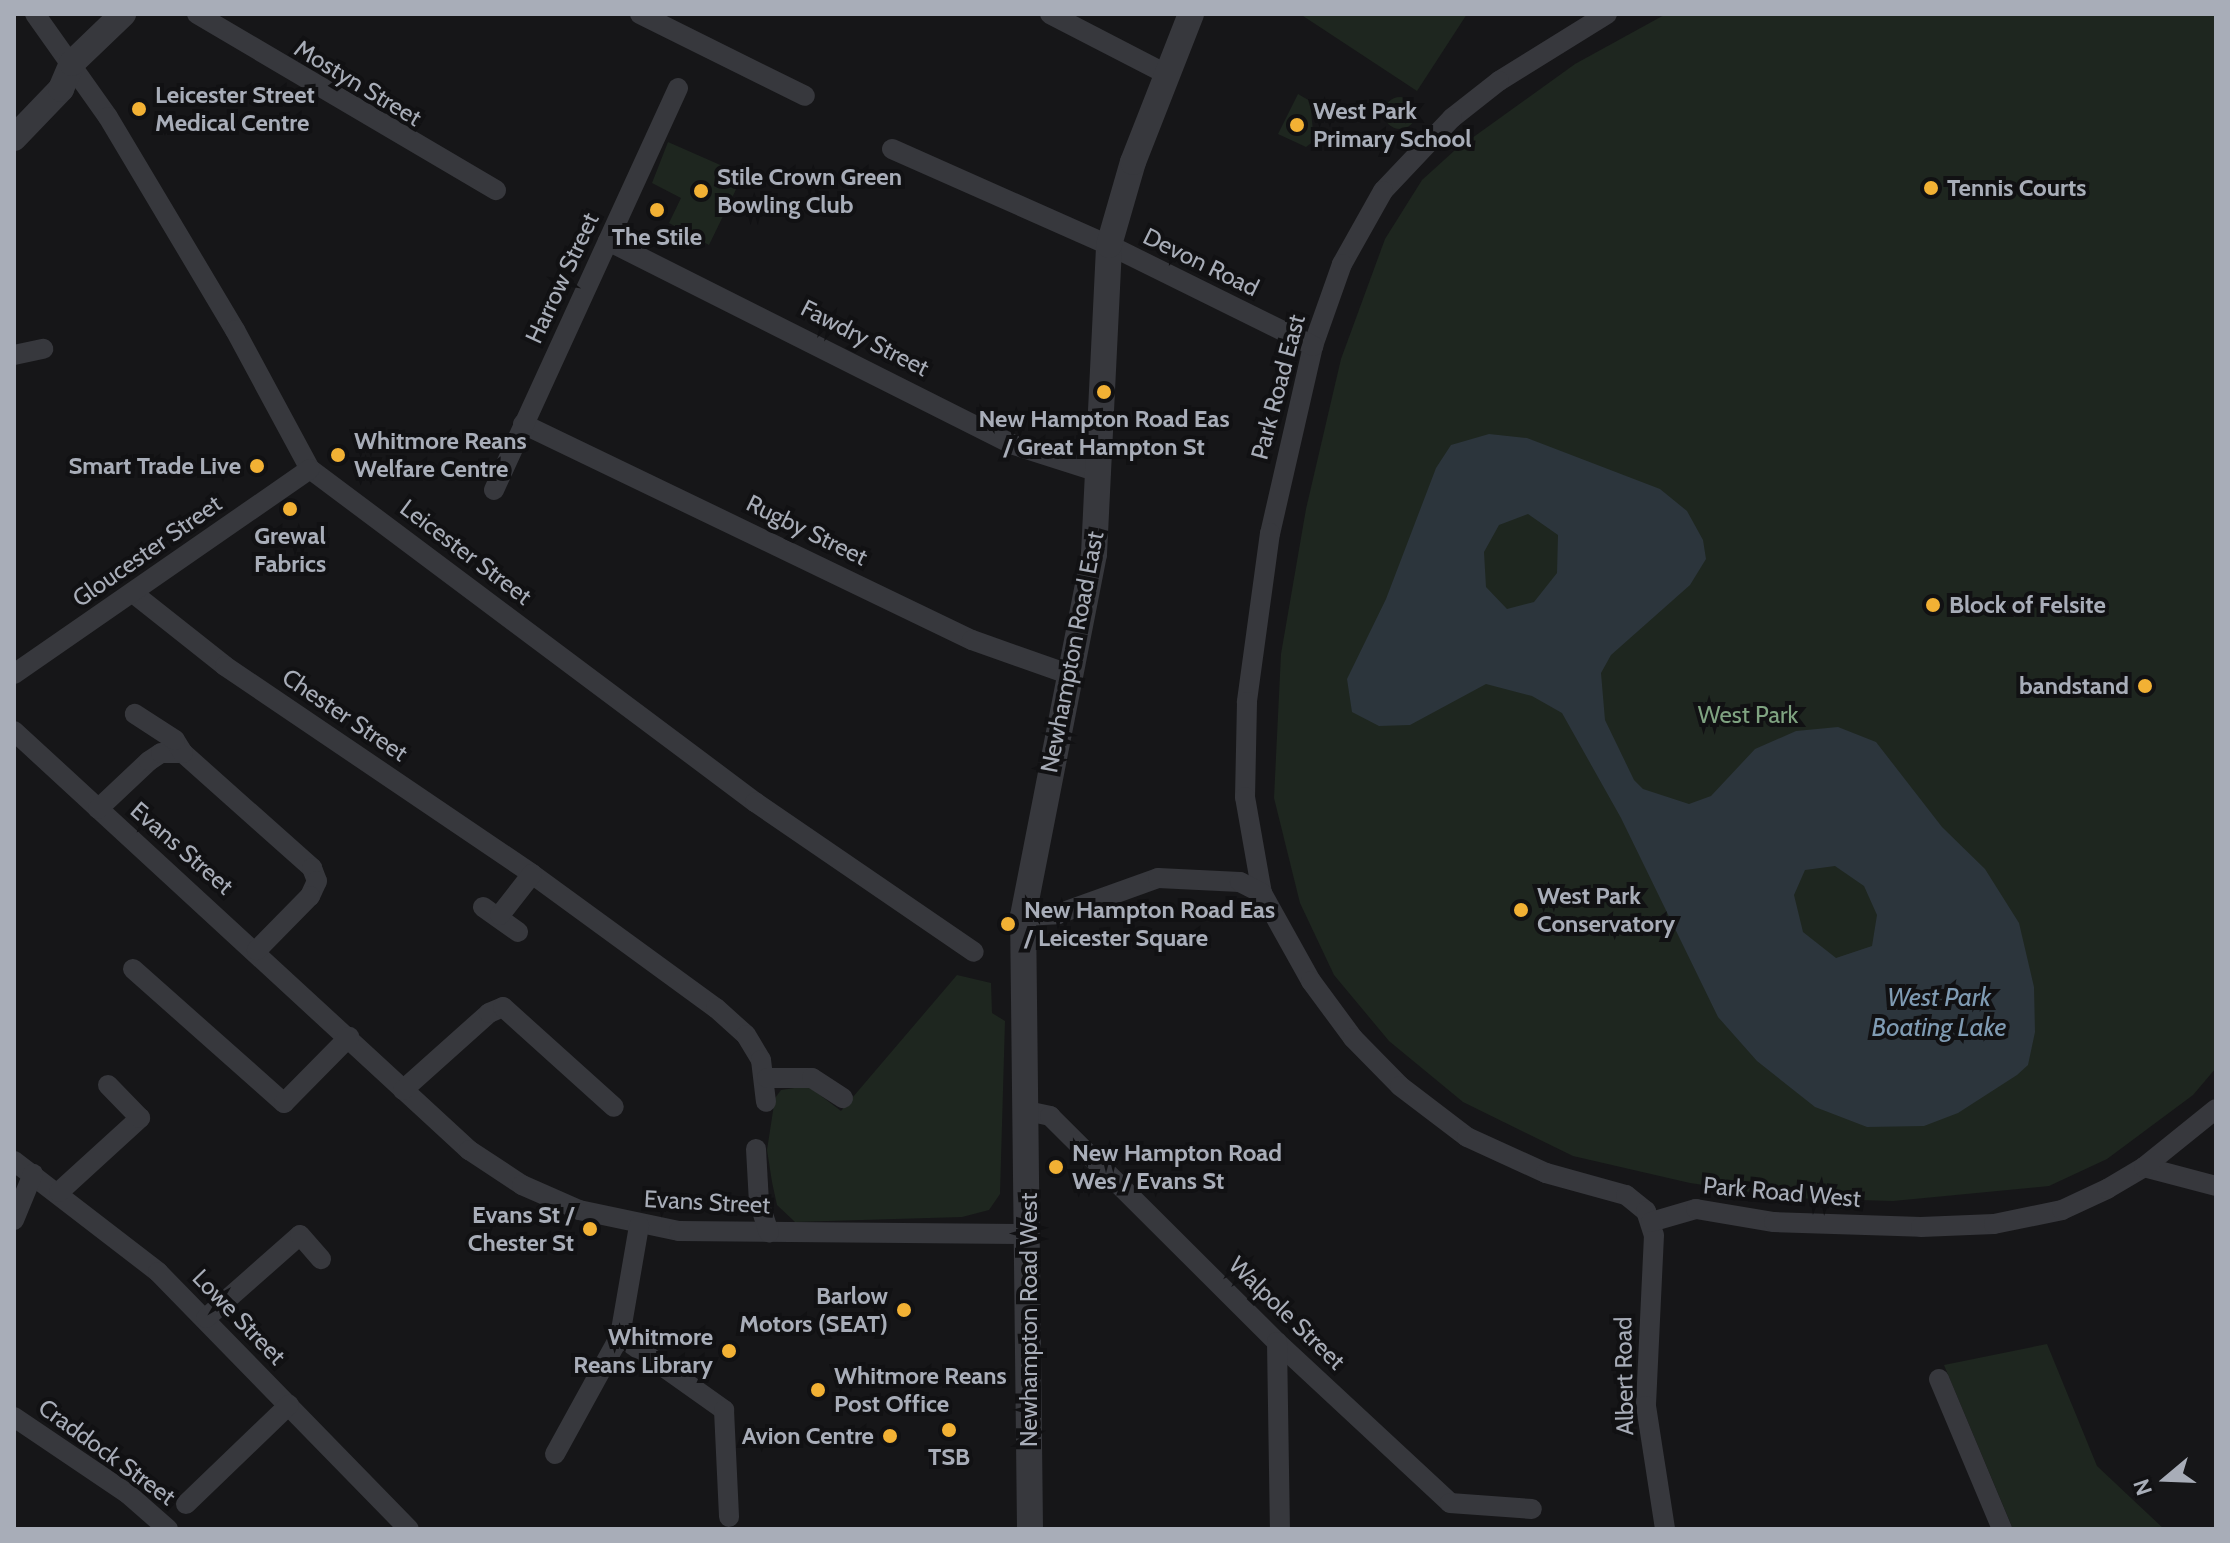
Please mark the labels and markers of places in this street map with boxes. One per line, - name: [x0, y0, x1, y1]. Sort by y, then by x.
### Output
- place label: Leicester Street Medical Centre: [155, 81, 315, 137]
- place label: West Park Primary School: [1313, 97, 1472, 153]
- marker: Leicester Street Medical Centre: [130, 100, 148, 118]
- marker: West Park Primary School: [1288, 116, 1306, 134]
- place label: Stile Crown Green Bowling Club: [717, 163, 902, 219]
- place label: Tennis Courts: [1947, 174, 2086, 202]
- marker: Tennis Courts: [1922, 179, 1940, 197]
- marker: Stile Crown Green Bowling Club: [692, 182, 710, 200]
- marker: The Stile: [648, 201, 666, 219]
- place label: The Stile: [612, 223, 702, 251]
- marker: New Hampton Road Eas / Great Hampton St: [1095, 383, 1113, 401]
- place label: New Hampton Road Eas / Great Hampton St: [978, 405, 1230, 461]
- place label: Whitmore Reans Welfare Centre: [354, 427, 527, 483]
- marker: Whitmore Reans Welfare Centre: [329, 446, 347, 464]
- place label: Smart Trade Live: [69, 452, 241, 480]
- marker: Smart Trade Live: [248, 457, 266, 475]
- marker: Grewal Fabrics: [281, 500, 299, 518]
- place label: Grewal Fabrics: [254, 522, 326, 578]
- place label: Block of Felsite: [1949, 591, 2106, 619]
- marker: Block of Felsite: [1924, 596, 1942, 614]
- place label: bandstand: [2019, 672, 2129, 700]
- marker: bandstand: [2136, 677, 2154, 695]
- place label: West Park Conservatory: [1537, 882, 1675, 938]
- place label: New Hampton Road Eas / Leicester Square: [1024, 896, 1275, 952]
- marker: West Park Conservatory: [1512, 901, 1530, 919]
- marker: New Hampton Road Eas / Leicester Square: [999, 915, 1017, 933]
- place label: New Hampton Road Wes / Evans St: [1072, 1139, 1282, 1195]
- marker: New Hampton Road Wes / Evans St: [1047, 1158, 1065, 1176]
- place label: Evans St / Chester St: [468, 1201, 574, 1257]
- marker: Evans St / Chester St: [581, 1220, 599, 1238]
- place label: Barlow Motors (SEAT): [739, 1282, 888, 1338]
- marker: Barlow Motors (SEAT): [895, 1301, 913, 1319]
- place label: Whitmore Reans Library: [573, 1323, 713, 1379]
- marker: Whitmore Reans Library: [720, 1342, 738, 1360]
- place label: Whitmore Reans Post Office: [834, 1362, 1007, 1418]
- marker: Whitmore Reans Post Office: [809, 1381, 827, 1399]
- marker: TSB: [940, 1421, 958, 1439]
- place label: Avion Centre: [742, 1422, 874, 1450]
- marker: Avion Centre: [881, 1427, 899, 1445]
- place label: TSB: [928, 1443, 970, 1471]

